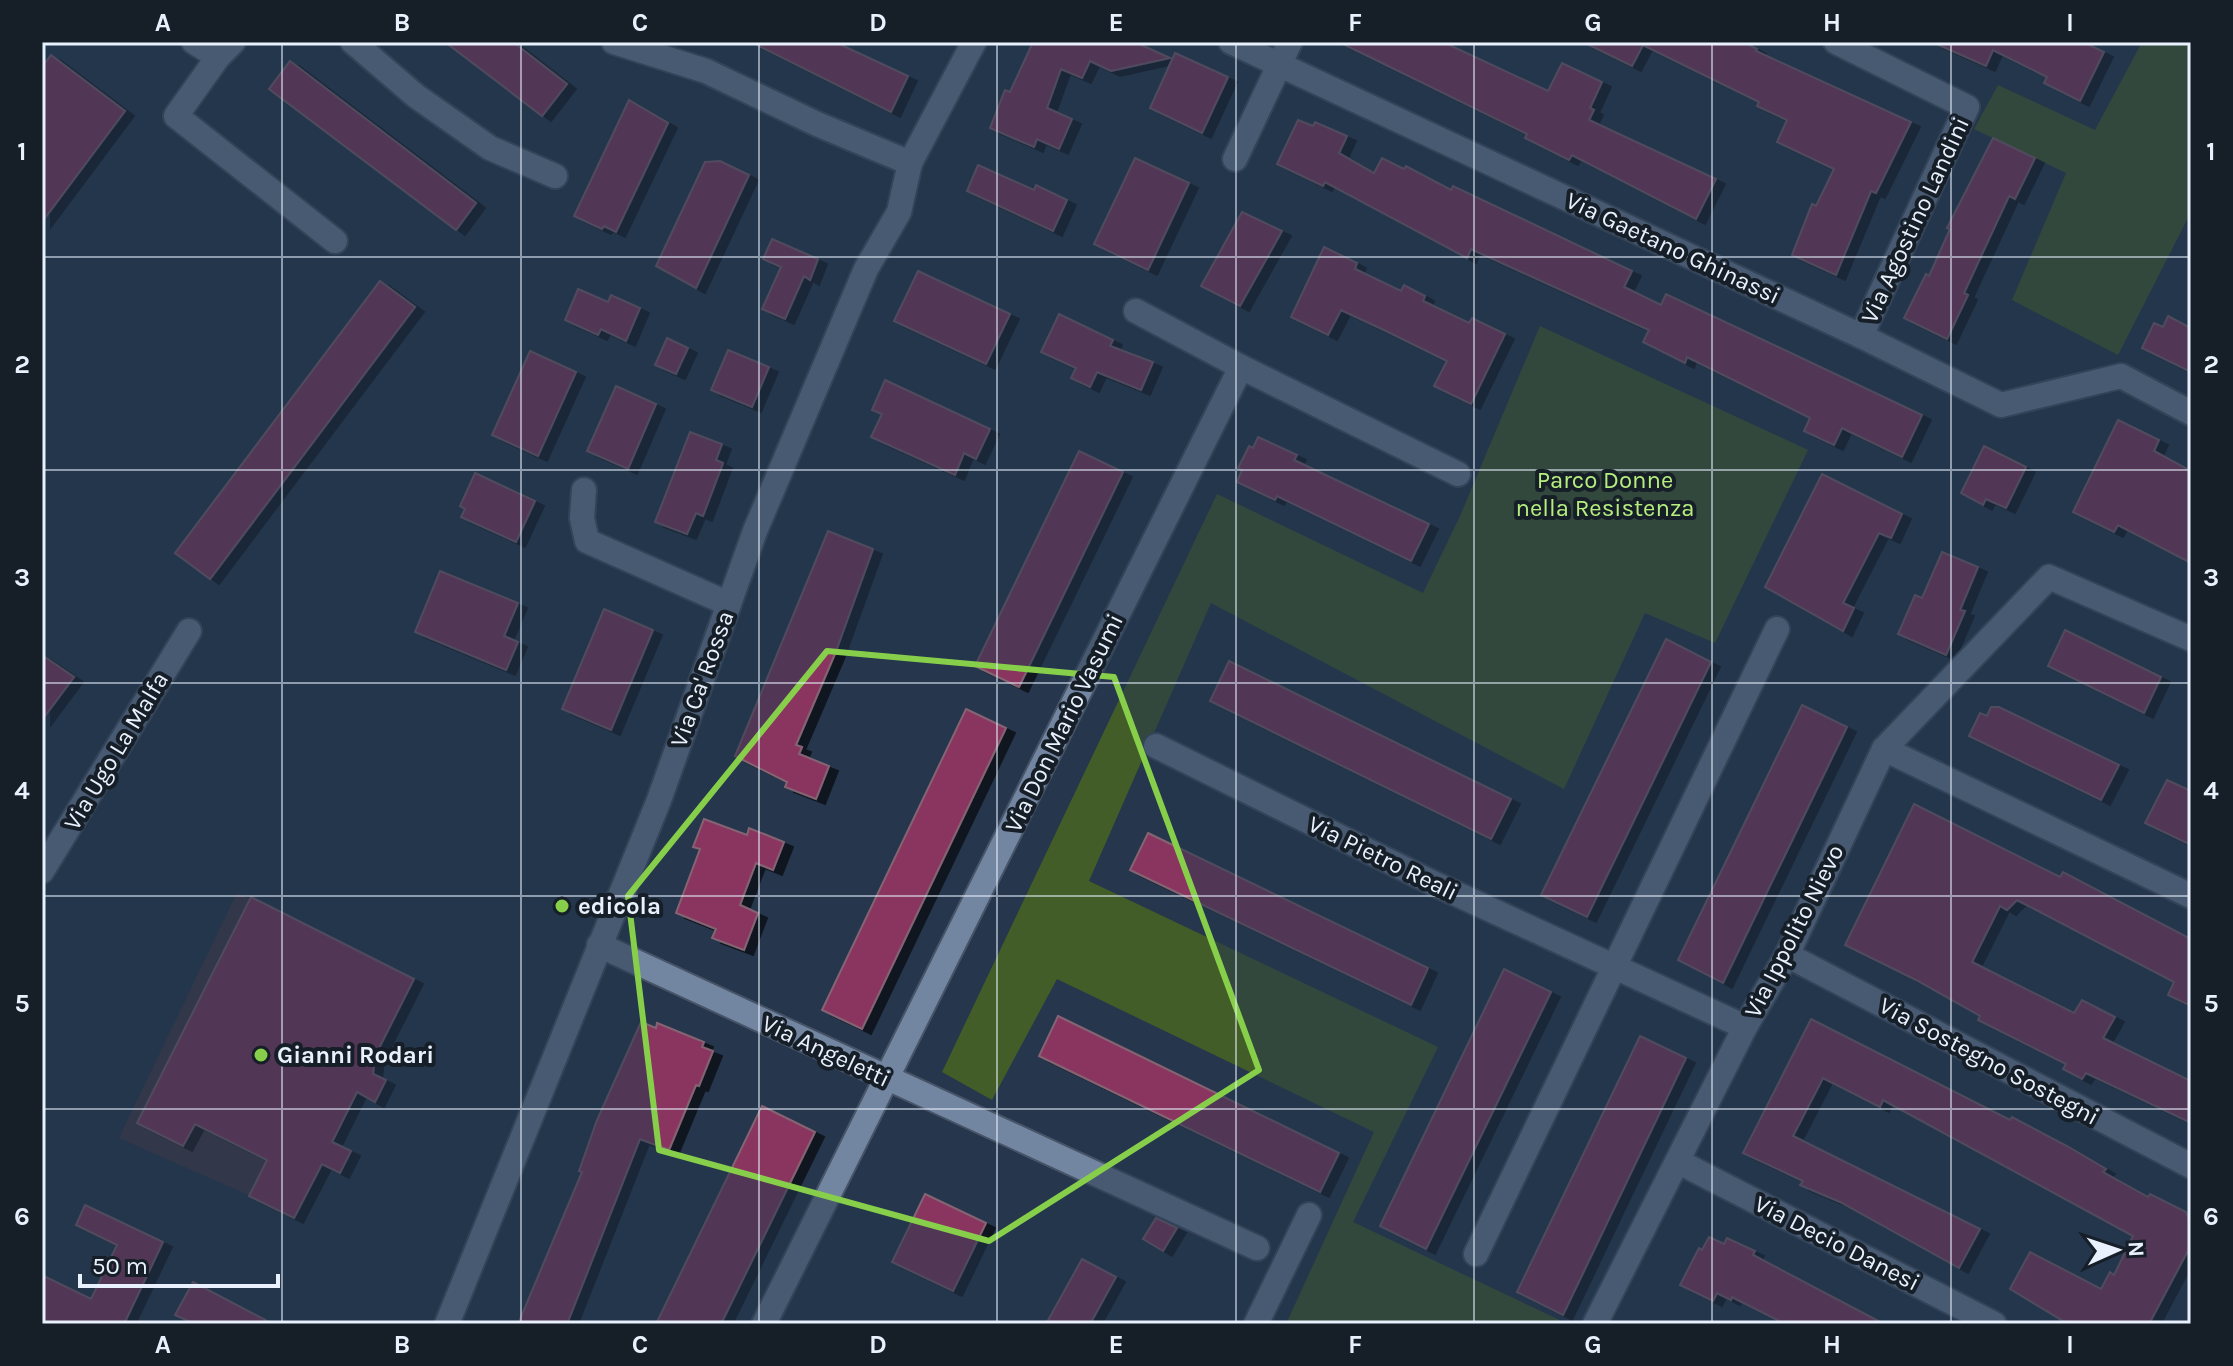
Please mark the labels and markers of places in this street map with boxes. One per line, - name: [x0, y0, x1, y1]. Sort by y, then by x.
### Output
- place label: edicola: [578, 892, 661, 920]
- marker: edicola: [553, 897, 571, 915]
- place label: Gianni Rodari: [277, 1041, 434, 1069]
- marker: Gianni Rodari: [252, 1046, 270, 1064]

